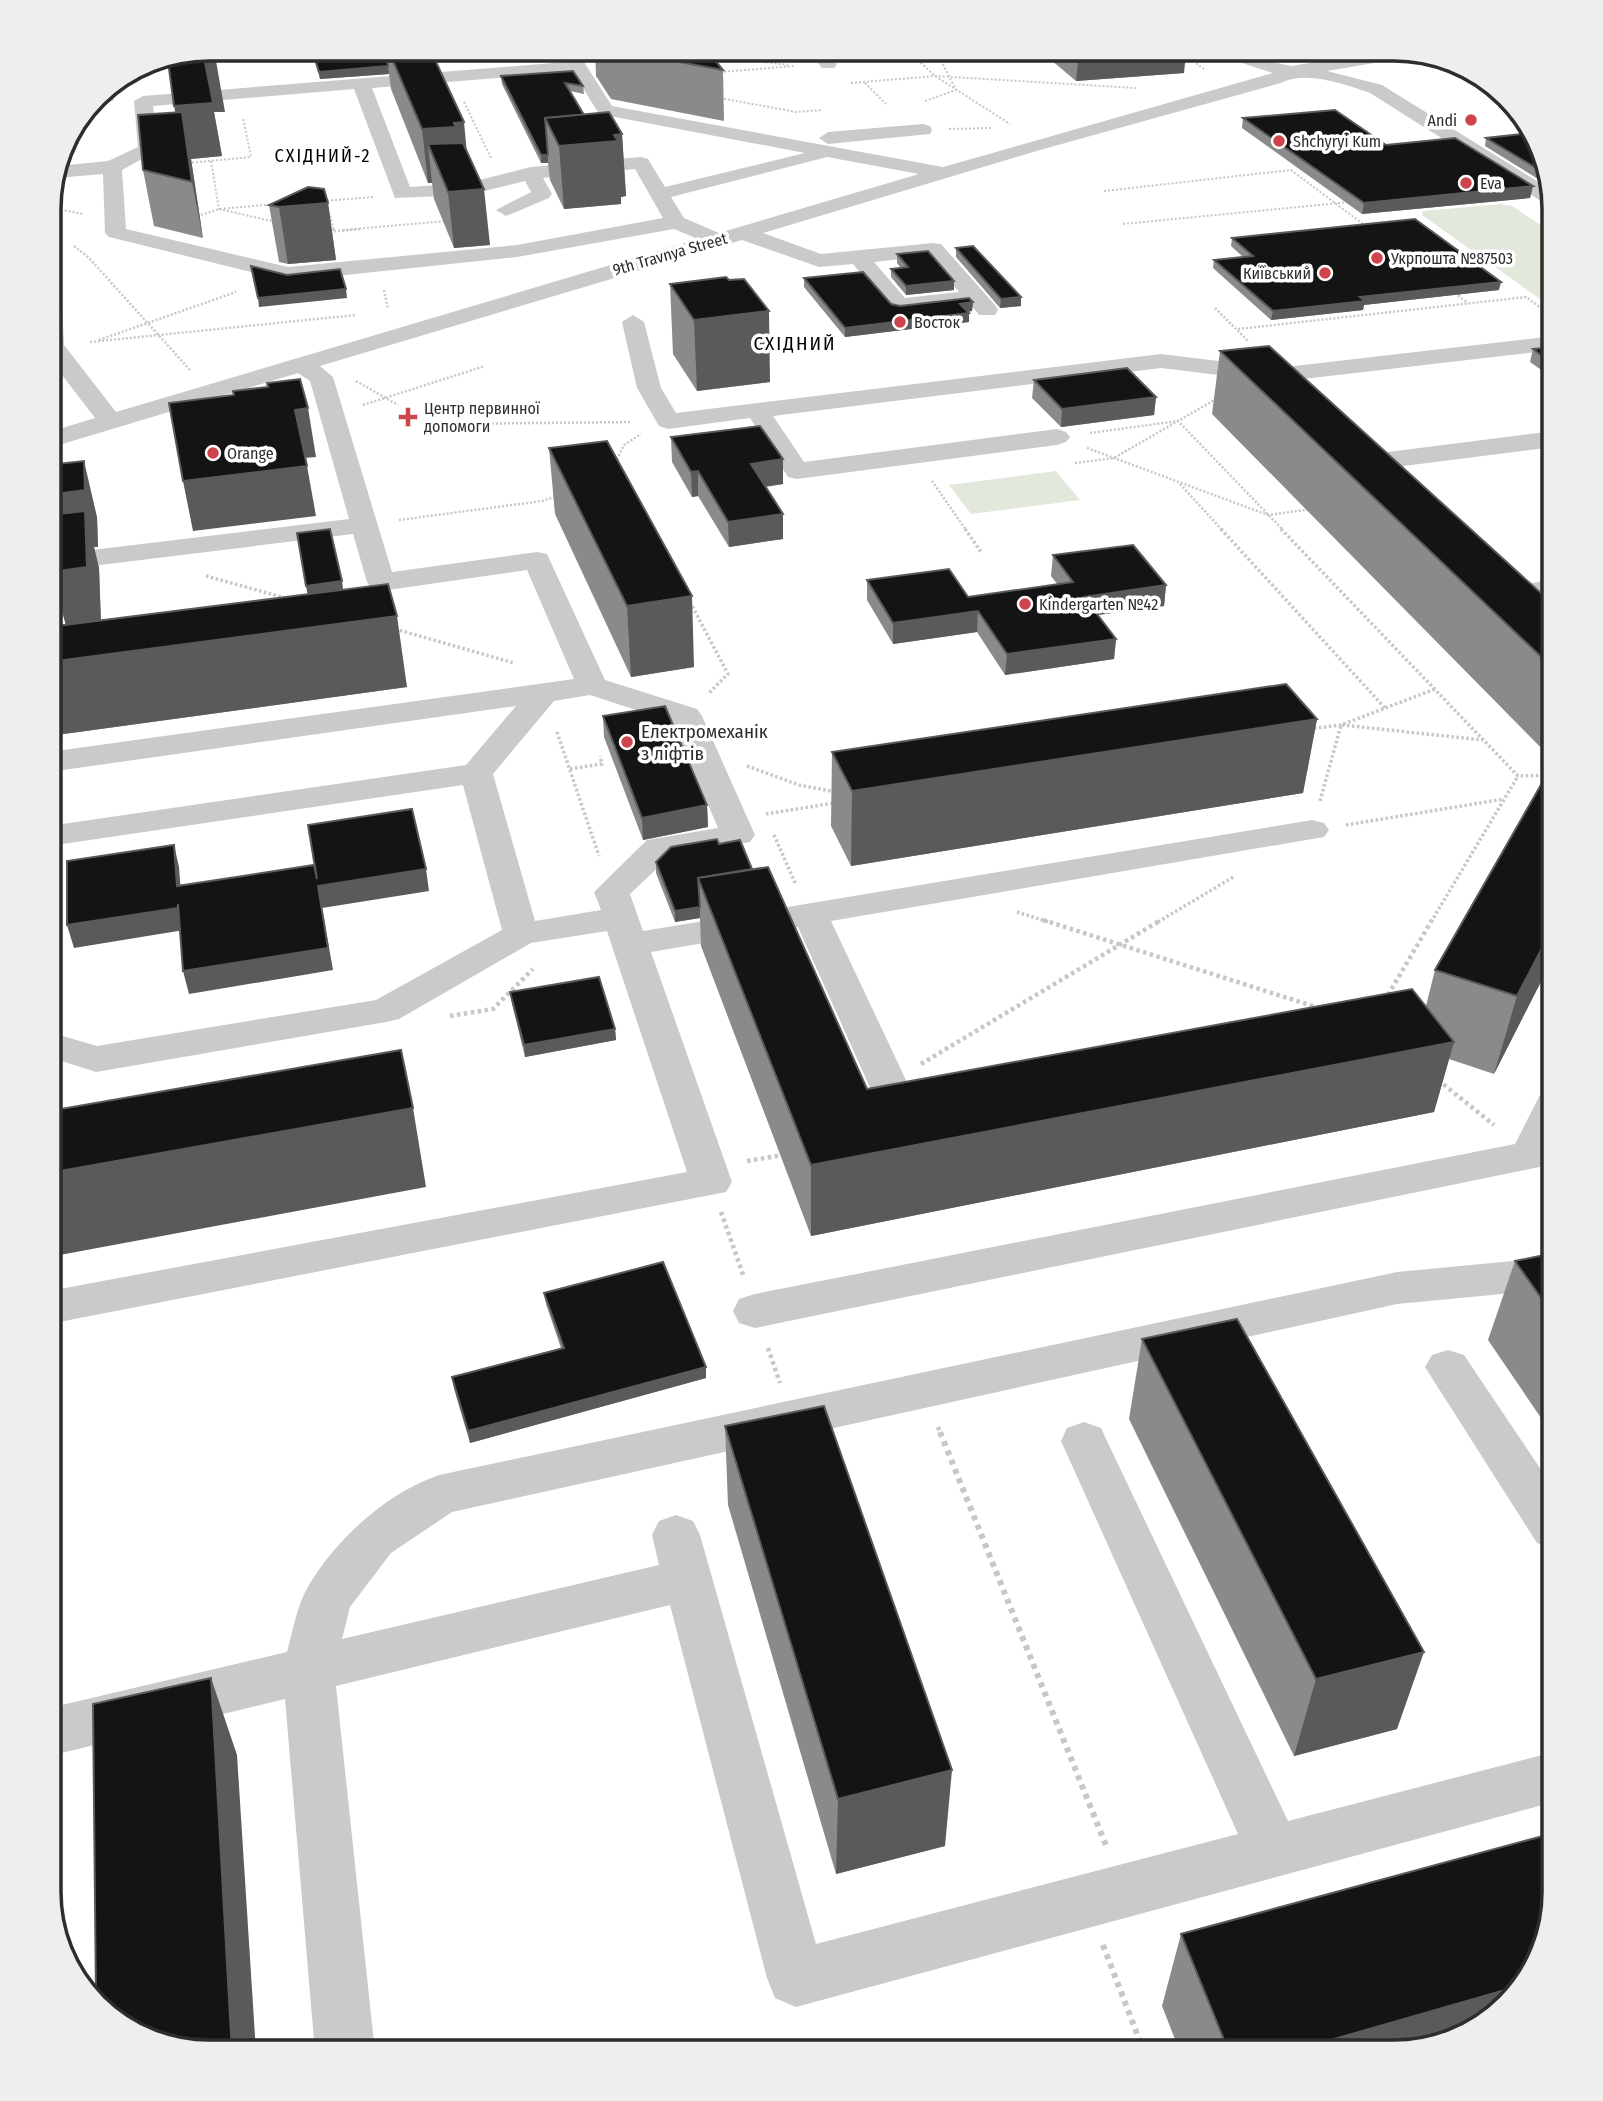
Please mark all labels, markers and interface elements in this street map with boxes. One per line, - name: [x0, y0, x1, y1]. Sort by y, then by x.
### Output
- place label: Andi: [1428, 111, 1457, 130]
- marker: Andi: [1463, 112, 1479, 128]
- place label: Shchyryi Kum: [1293, 132, 1381, 151]
- marker: Shchyryi Kum: [1271, 133, 1287, 149]
- district label: СХІДНИЙ-2: [275, 145, 371, 167]
- place label: Eva: [1480, 174, 1502, 193]
- marker: Eva: [1458, 175, 1474, 191]
- street label: 9th Travnya Street: [611, 228, 730, 279]
- place label: Укрпошта №87503: [1390, 249, 1513, 268]
- marker: Укрпошта №87503: [1369, 250, 1385, 266]
- place label: Київський: [1243, 264, 1311, 283]
- marker: Київський: [1317, 265, 1333, 281]
- place label: Восток: [914, 313, 961, 332]
- marker: Восток: [892, 314, 908, 330]
- district label: СХІДНИЙ: [754, 332, 836, 355]
- place label: Центр первинної допомоги: [424, 399, 541, 436]
- marker: Центр первинної допомоги: [398, 407, 418, 427]
- place label: Orange: [227, 444, 274, 463]
- marker: Orange: [205, 445, 221, 461]
- place label: Kindergarten №42: [1039, 595, 1158, 614]
- marker: Kindergarten №42: [1017, 596, 1033, 612]
- place label: Електромеханік з ліфтів: [641, 720, 768, 765]
- marker: Електромеханік з ліфтів: [619, 734, 635, 750]

